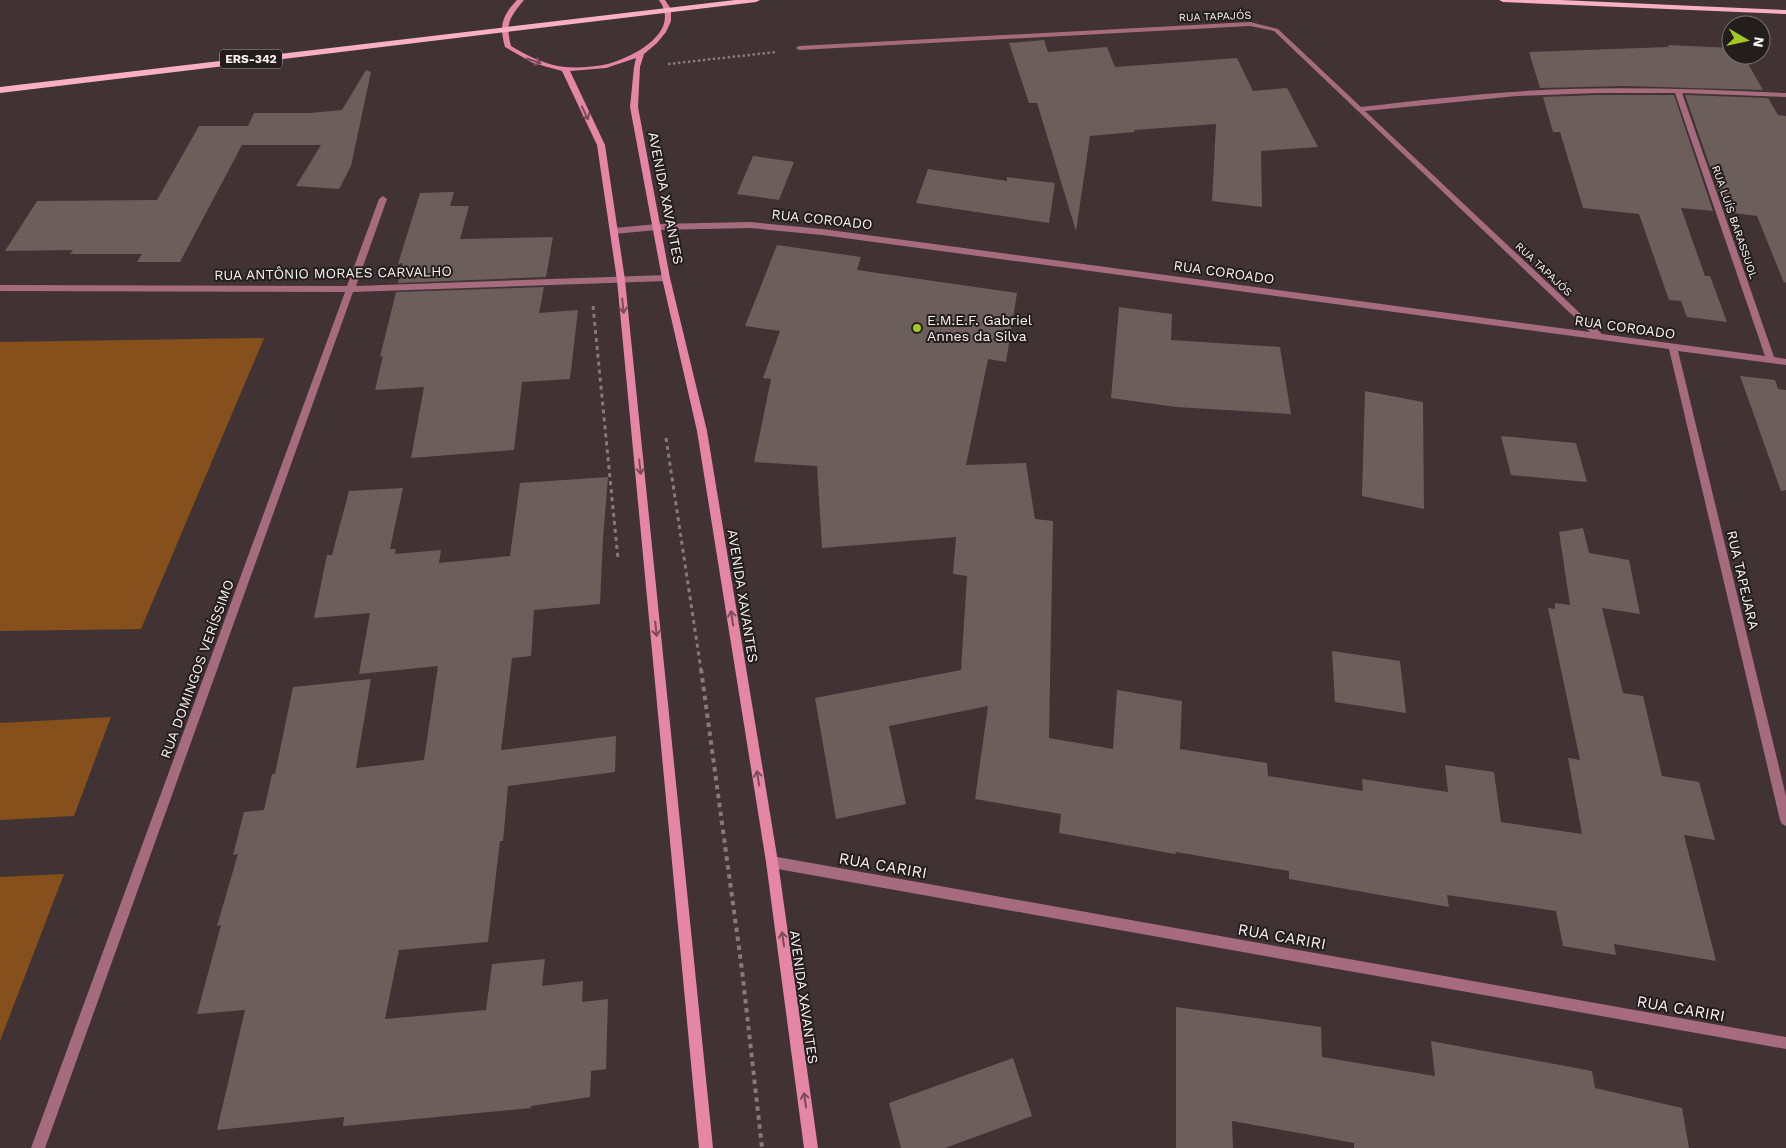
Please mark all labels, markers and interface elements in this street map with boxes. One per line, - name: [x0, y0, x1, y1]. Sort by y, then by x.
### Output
- street label: RUA TAPAJÓS: [1178, 8, 1252, 24]
- north arrow: [1721, 15, 1771, 65]
- text: N: [1750, 36, 1768, 48]
- road number: ERS-342: [220, 50, 282, 68]
- one-way arrow: [526, 57, 542, 66]
- one-way arrow: [581, 105, 591, 120]
- street label: AVENIDA XAVANTES: [645, 130, 687, 266]
- street label: RUA LUÍS BARASSUOL: [1709, 163, 1761, 281]
- street label: RUA COROADO: [771, 206, 873, 232]
- street label: RUA TAPAJÓS: [1513, 239, 1575, 299]
- street label: RUA COROADO: [1173, 257, 1275, 287]
- street label: RUA ANTÔNIO MORAES CARVALHO: [214, 263, 452, 283]
- one-way arrow: [619, 297, 628, 313]
- place label: E.M.E.F. Gabriel Annes da Silva: [927, 312, 1033, 344]
- street label: RUA COROADO: [1574, 312, 1676, 342]
- marker: E.M.E.F. Gabriel Annes da Silva: [911, 322, 923, 334]
- one-way arrow: [635, 459, 645, 475]
- street label: AVENIDA XAVANTES: [725, 528, 761, 664]
- street label: RUA TAPEJARA: [1724, 529, 1762, 631]
- street label: RUA DOMINGOS VERÍSSIMO: [157, 577, 237, 761]
- one-way arrow: [727, 610, 737, 626]
- one-way arrow: [651, 621, 661, 637]
- one-way arrow: [753, 770, 763, 786]
- street label: RUA CARIRI: [837, 848, 929, 883]
- street label: RUA CARIRI: [1236, 919, 1328, 954]
- street label: AVENIDA XAVANTES: [787, 929, 821, 1065]
- one-way arrow: [777, 931, 787, 947]
- street label: RUA CARIRI: [1635, 991, 1727, 1026]
- one-way arrow: [799, 1092, 809, 1108]

